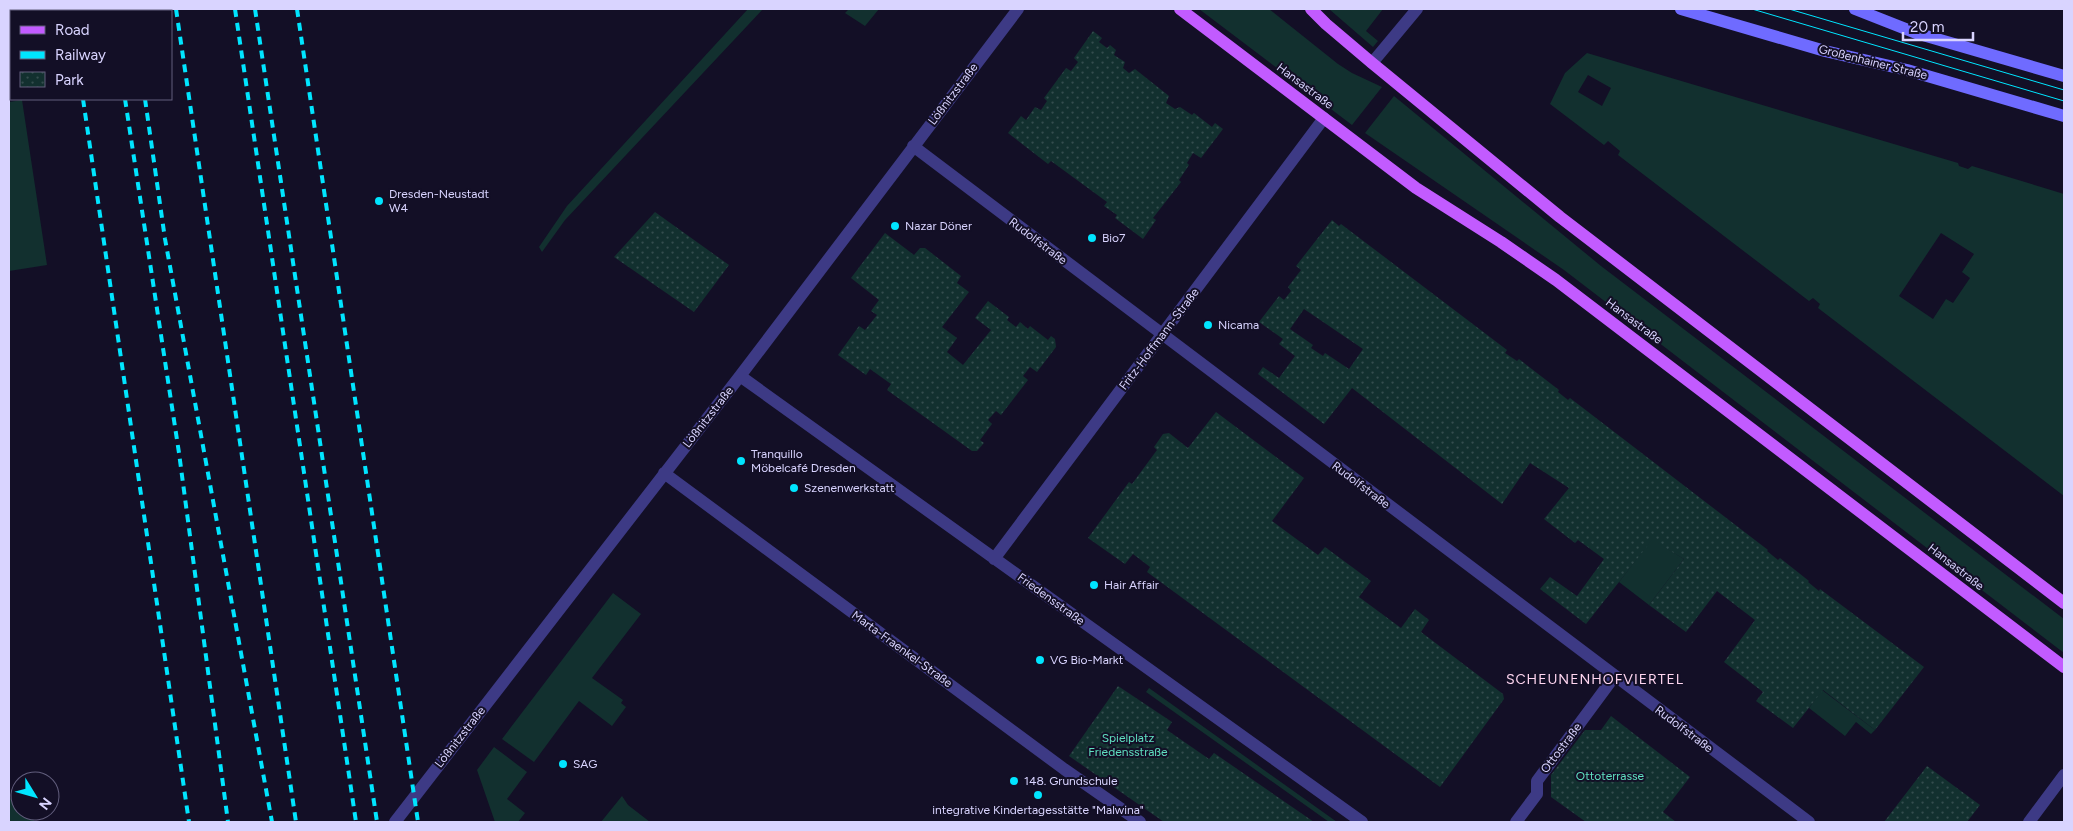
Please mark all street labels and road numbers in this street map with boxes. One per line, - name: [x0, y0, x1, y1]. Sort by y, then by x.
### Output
- street label: Großenhainer Straße: [1817, 42, 1929, 82]
- street label: Lößnitzstraße: [925, 60, 981, 128]
- street label: Hansastraße: [1274, 60, 1336, 112]
- street label: Rudolfstraße: [1006, 215, 1070, 268]
- street label: Fritz-Hoffmann-Straße: [1116, 285, 1202, 393]
- street label: Hansastraße: [1603, 295, 1665, 347]
- street label: Lößnitzstraße: [680, 383, 736, 450]
- street label: Rudolfstraße: [1329, 459, 1393, 512]
- street label: Hansastraße: [1925, 541, 1987, 593]
- street label: Friedensstraße: [1015, 570, 1088, 628]
- street label: Marta-Fraenkel-Straße: [849, 608, 955, 691]
- street label: Lößnitzstraße: [432, 703, 488, 770]
- street label: Rudolfstraße: [1652, 703, 1716, 756]
- street label: Ottostraße: [1538, 720, 1585, 776]

